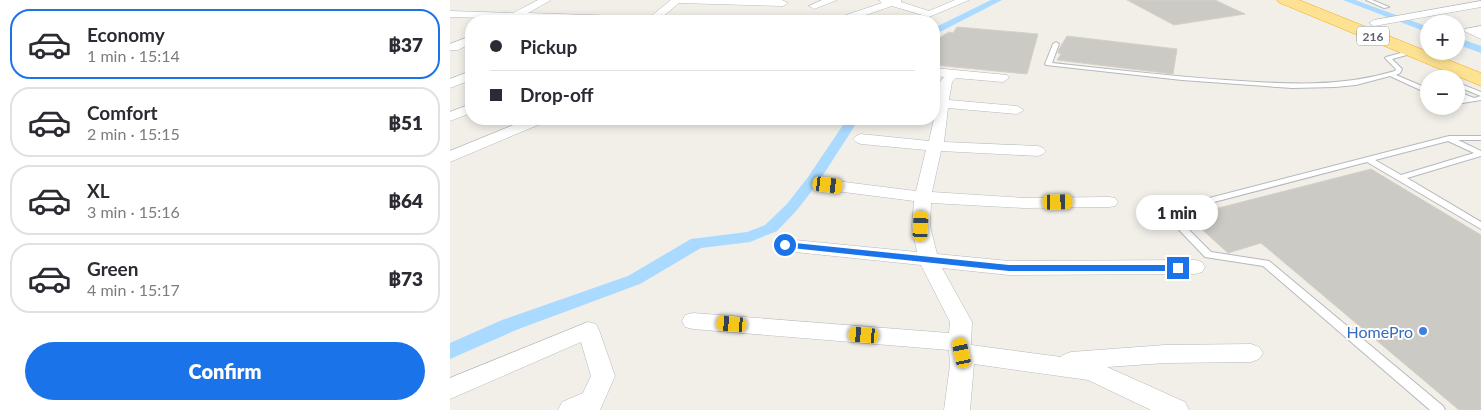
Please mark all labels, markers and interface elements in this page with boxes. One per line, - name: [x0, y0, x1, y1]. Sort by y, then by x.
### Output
- map controls: [1420, 15, 1465, 115]
- button: +: [1420, 15, 1465, 60]
- icon: car: [27, 22, 72, 67]
- text: Economy: [87, 23, 165, 46]
- road number: 216: [1357, 27, 1389, 46]
- text: ฿37: [388, 33, 423, 56]
- text: Pickup: [520, 35, 577, 58]
- text: 1 min · 15:14: [87, 46, 180, 65]
- button: −: [1420, 70, 1465, 115]
- text: Drop-off: [520, 83, 594, 106]
- icon: car: [27, 100, 72, 145]
- text: Comfort: [87, 101, 158, 124]
- text: ฿51: [388, 111, 423, 134]
- text: 2 min · 15:15: [87, 124, 180, 143]
- car: [812, 176, 843, 194]
- icon: car: [27, 178, 72, 223]
- text: XL: [87, 179, 110, 202]
- text: ฿64: [388, 189, 423, 212]
- car: [1042, 194, 1073, 210]
- callout: 1 min: [1137, 196, 1219, 230]
- text: 3 min · 15:16: [87, 202, 180, 221]
- text: 1 min: [1157, 203, 1197, 222]
- car: [912, 211, 929, 241]
- route start: [774, 234, 796, 256]
- icon: car: [27, 256, 72, 301]
- text: Green: [87, 257, 138, 280]
- route end: [1167, 257, 1189, 279]
- text: ฿73: [388, 267, 423, 290]
- text: 4 min · 15:17: [87, 280, 180, 299]
- car: [716, 315, 747, 333]
- place label: HomePro: [1347, 322, 1413, 341]
- marker: HomePro: [1417, 325, 1429, 337]
- car: [848, 326, 879, 344]
- car: [951, 337, 972, 369]
- button: Confirm: [25, 342, 425, 400]

